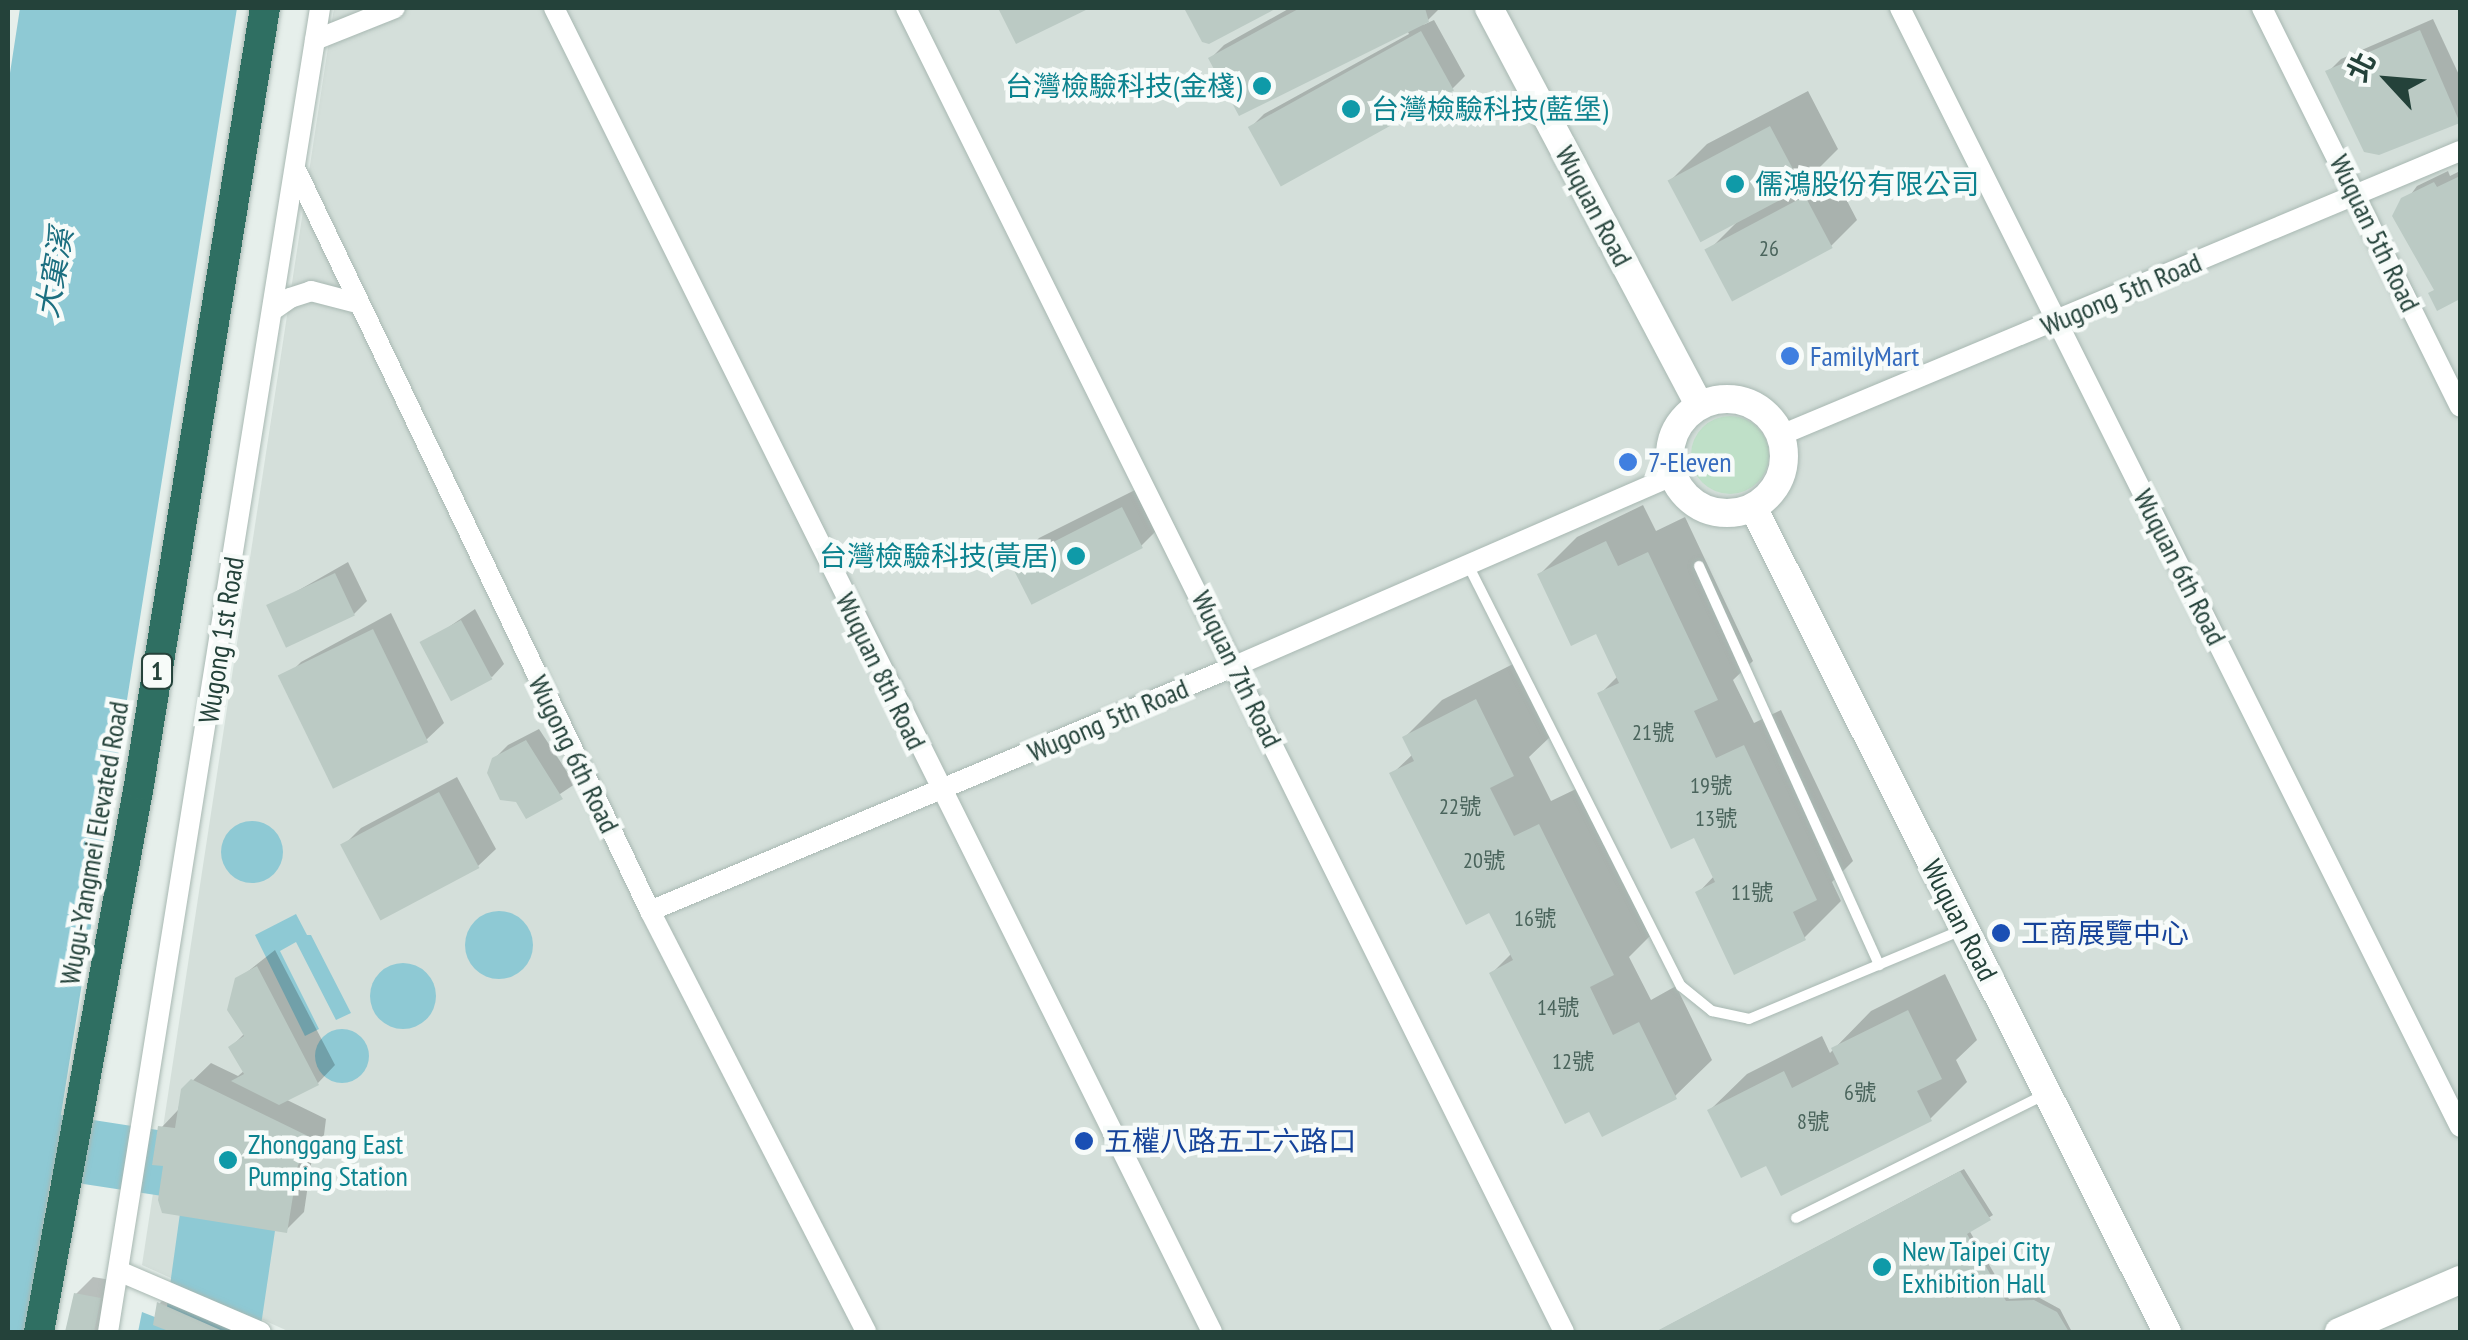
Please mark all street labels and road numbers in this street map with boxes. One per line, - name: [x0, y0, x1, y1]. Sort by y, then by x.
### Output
- street label: Wuquan Road: [1548, 140, 1640, 272]
- street label: Wuquan 5th Road: [2323, 149, 2427, 317]
- street label: Wugong 5th Road: [2036, 245, 2206, 343]
- street label: Wuquan 6th Road: [2126, 484, 2234, 650]
- street label: Wugong 1st Road: [191, 554, 251, 726]
- street label: Wuquan 7th Road: [1185, 585, 1289, 753]
- street label: Wuquan 8th Road: [829, 587, 933, 755]
- road number: 1: [140, 651, 174, 691]
- street label: Wugong 6th Road: [521, 670, 627, 838]
- street label: Wugong 5th Road: [1023, 671, 1193, 769]
- street label: Wugu-Yangmei Elevated Road: [53, 699, 135, 987]
- street label: Wuquan Road: [1915, 854, 2005, 986]

